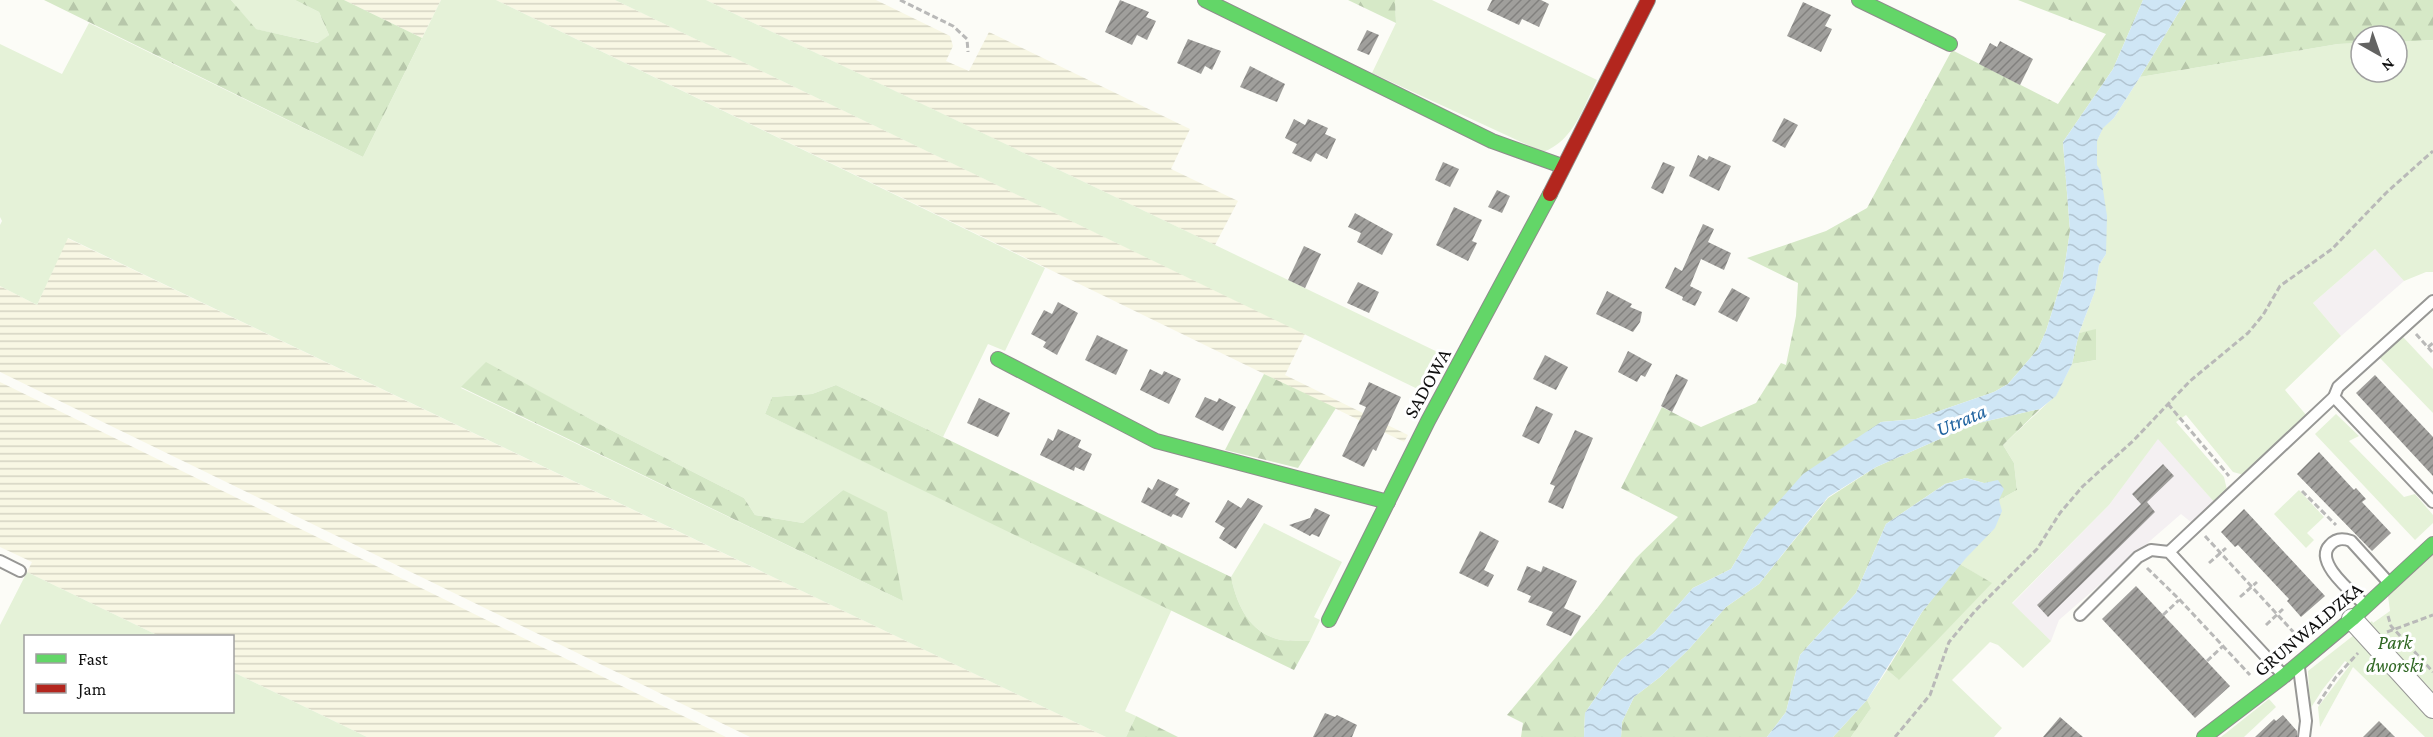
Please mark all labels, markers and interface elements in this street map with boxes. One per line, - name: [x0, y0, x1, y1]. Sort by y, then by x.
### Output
- north arrow: [2349, 24, 2409, 84]
- text: N: [2379, 55, 2398, 75]
- street label: SADOWA: [1399, 344, 1455, 422]
- water label: Utrata: [1932, 399, 1990, 441]
- street label: GRUNWALDZKA: [2249, 577, 2367, 681]
- park label: Park dworski: [2366, 631, 2424, 676]
- legend: [24, 635, 234, 713]
- text: Fast: [78, 649, 109, 669]
- text: Jam: [76, 679, 107, 699]

